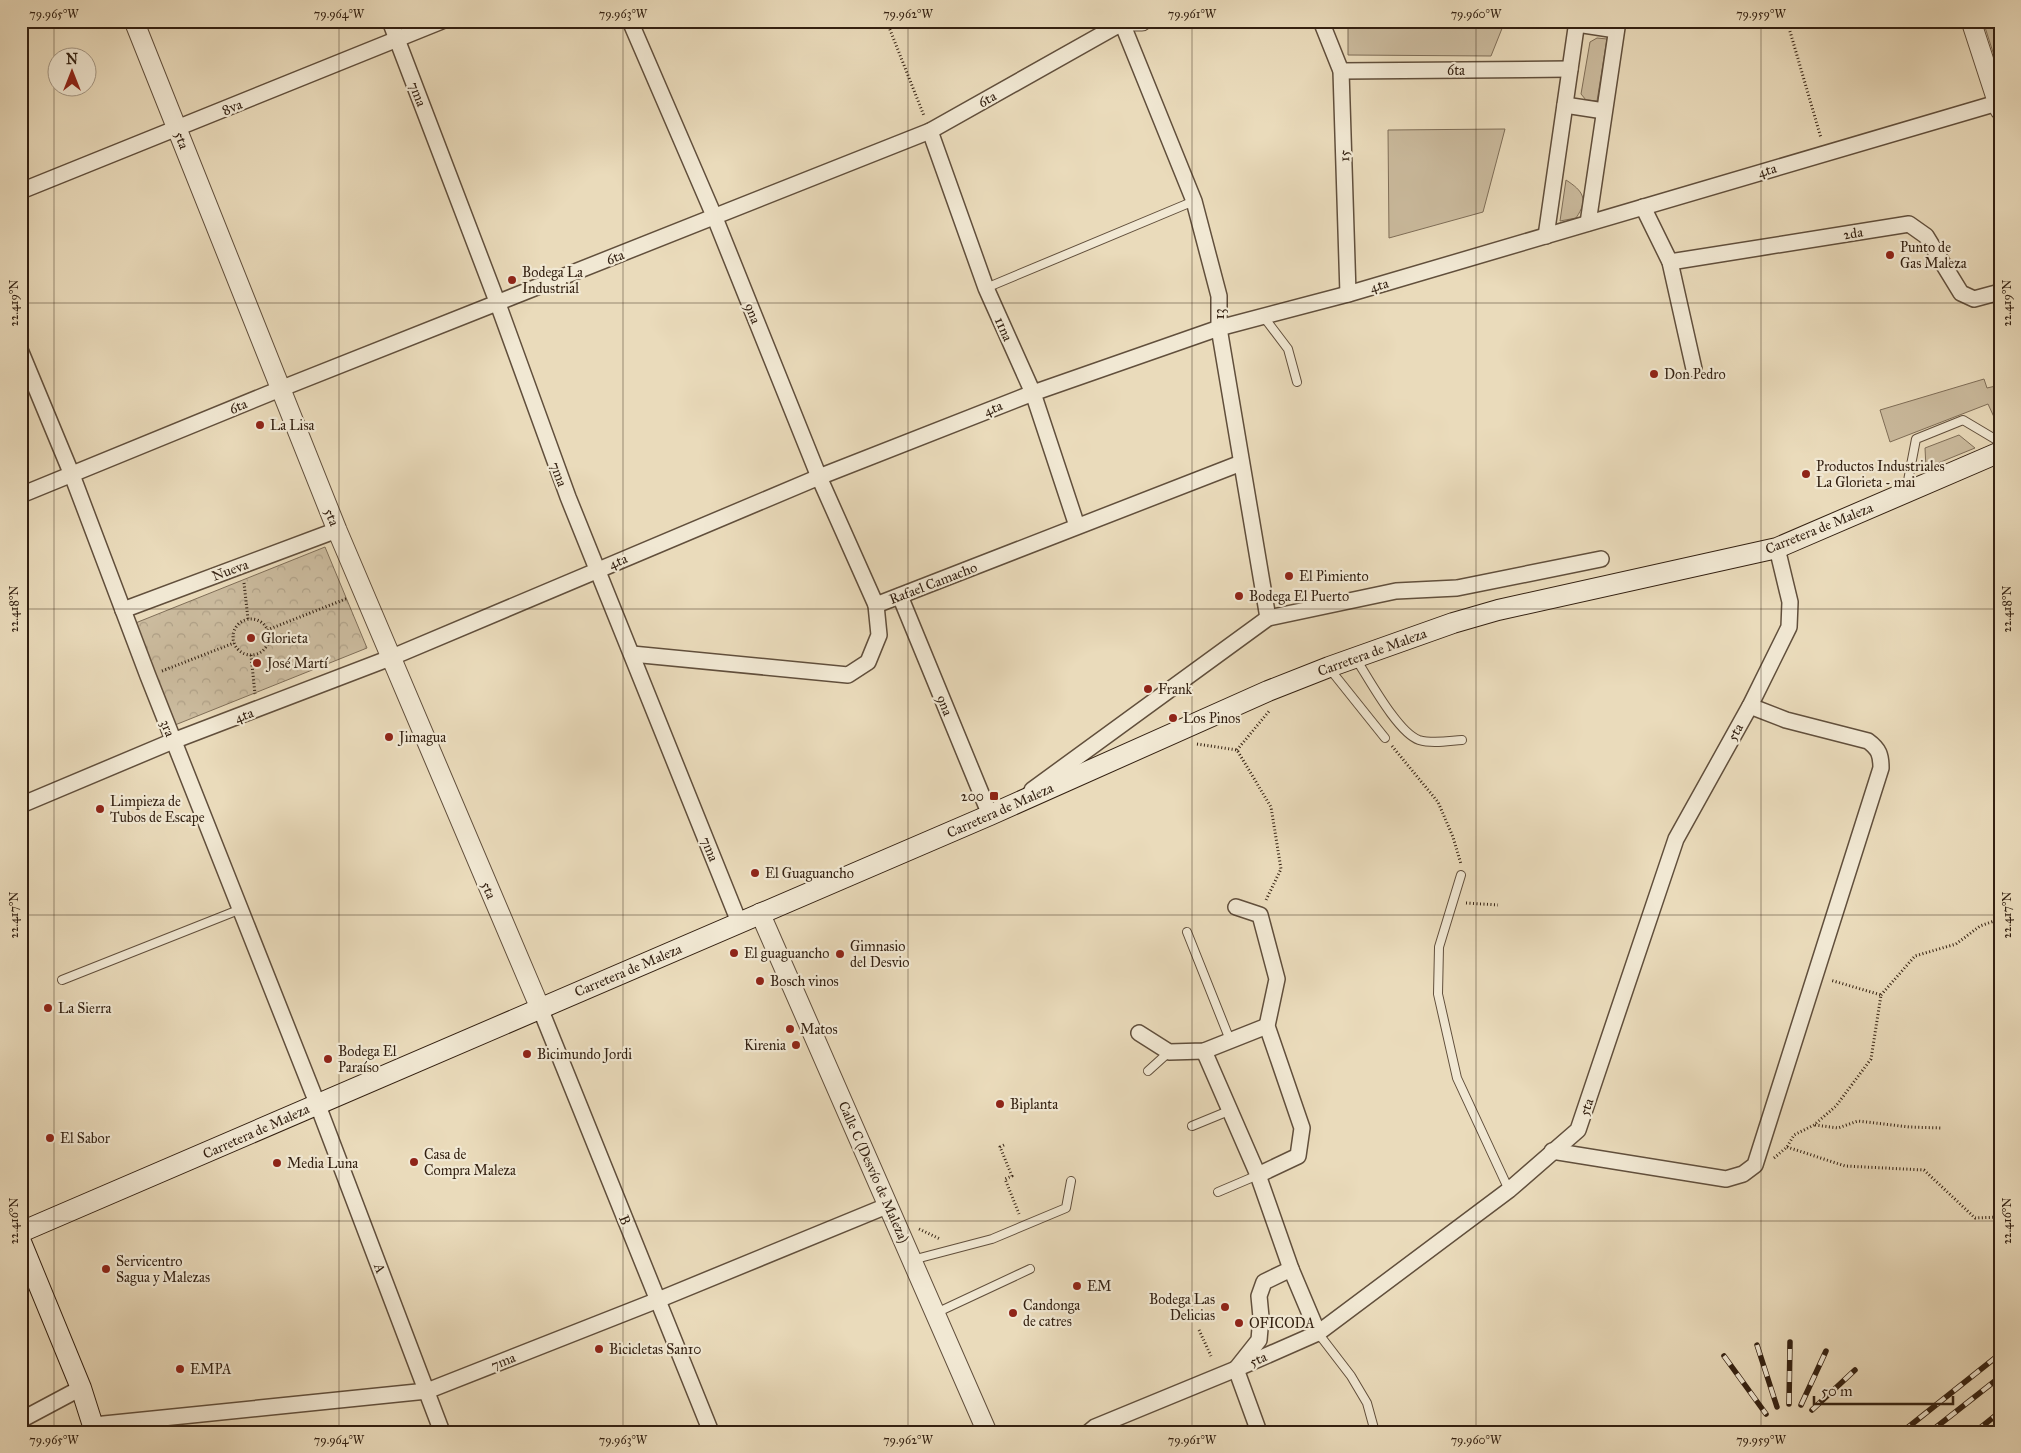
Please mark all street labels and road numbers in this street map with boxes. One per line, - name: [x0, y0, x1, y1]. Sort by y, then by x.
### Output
- street label: 6ta: [1447, 62, 1465, 79]
- street label: 7ma: [405, 79, 430, 109]
- street label: 6ta: [975, 88, 999, 111]
- street label: 8va: [220, 96, 245, 119]
- street label: 5ta: [170, 129, 193, 151]
- street label: 15: [1336, 149, 1353, 162]
- street label: 4ta: [1756, 160, 1779, 181]
- street label: 2da: [1842, 224, 1864, 243]
- street label: 6ta: [604, 246, 627, 269]
- street label: 4ta: [1368, 275, 1391, 296]
- street label: 9na: [741, 300, 764, 326]
- street label: 13: [1211, 308, 1228, 320]
- street label: 11na: [991, 315, 1016, 344]
- street label: 6ta: [227, 395, 250, 418]
- street label: 4ta: [981, 397, 1005, 420]
- street label: 7ma: [546, 459, 571, 489]
- street label: Carretera de Maleza: [1763, 499, 1876, 558]
- street label: 5ta: [320, 506, 343, 529]
- street label: 4ta: [606, 550, 630, 573]
- street label: Nueva: [210, 556, 251, 585]
- street label: Rafael Camacho: [887, 559, 980, 608]
- street label: Carretera de Maleza: [1315, 625, 1429, 680]
- street label: 9na: [933, 692, 956, 718]
- street label: 4ta: [232, 704, 256, 727]
- street label: 3ra: [157, 717, 179, 739]
- street label: 5ta: [1724, 720, 1747, 744]
- street label: Carretera de Maleza: [944, 779, 1056, 842]
- street label: 7ma: [697, 834, 722, 864]
- street label: 5ta: [477, 879, 500, 902]
- street label: Carretera de Maleza: [572, 940, 684, 1001]
- street label: 5ta: [1576, 1096, 1597, 1118]
- street label: Calle C (Desvío de Maleza): [834, 1099, 912, 1246]
- street label: Carretera de Maleza: [200, 1100, 312, 1163]
- street label: B: [615, 1213, 634, 1228]
- street label: A: [370, 1260, 389, 1276]
- street label: 5ta: [1247, 1348, 1270, 1371]
- street label: 7ma: [488, 1349, 518, 1374]

